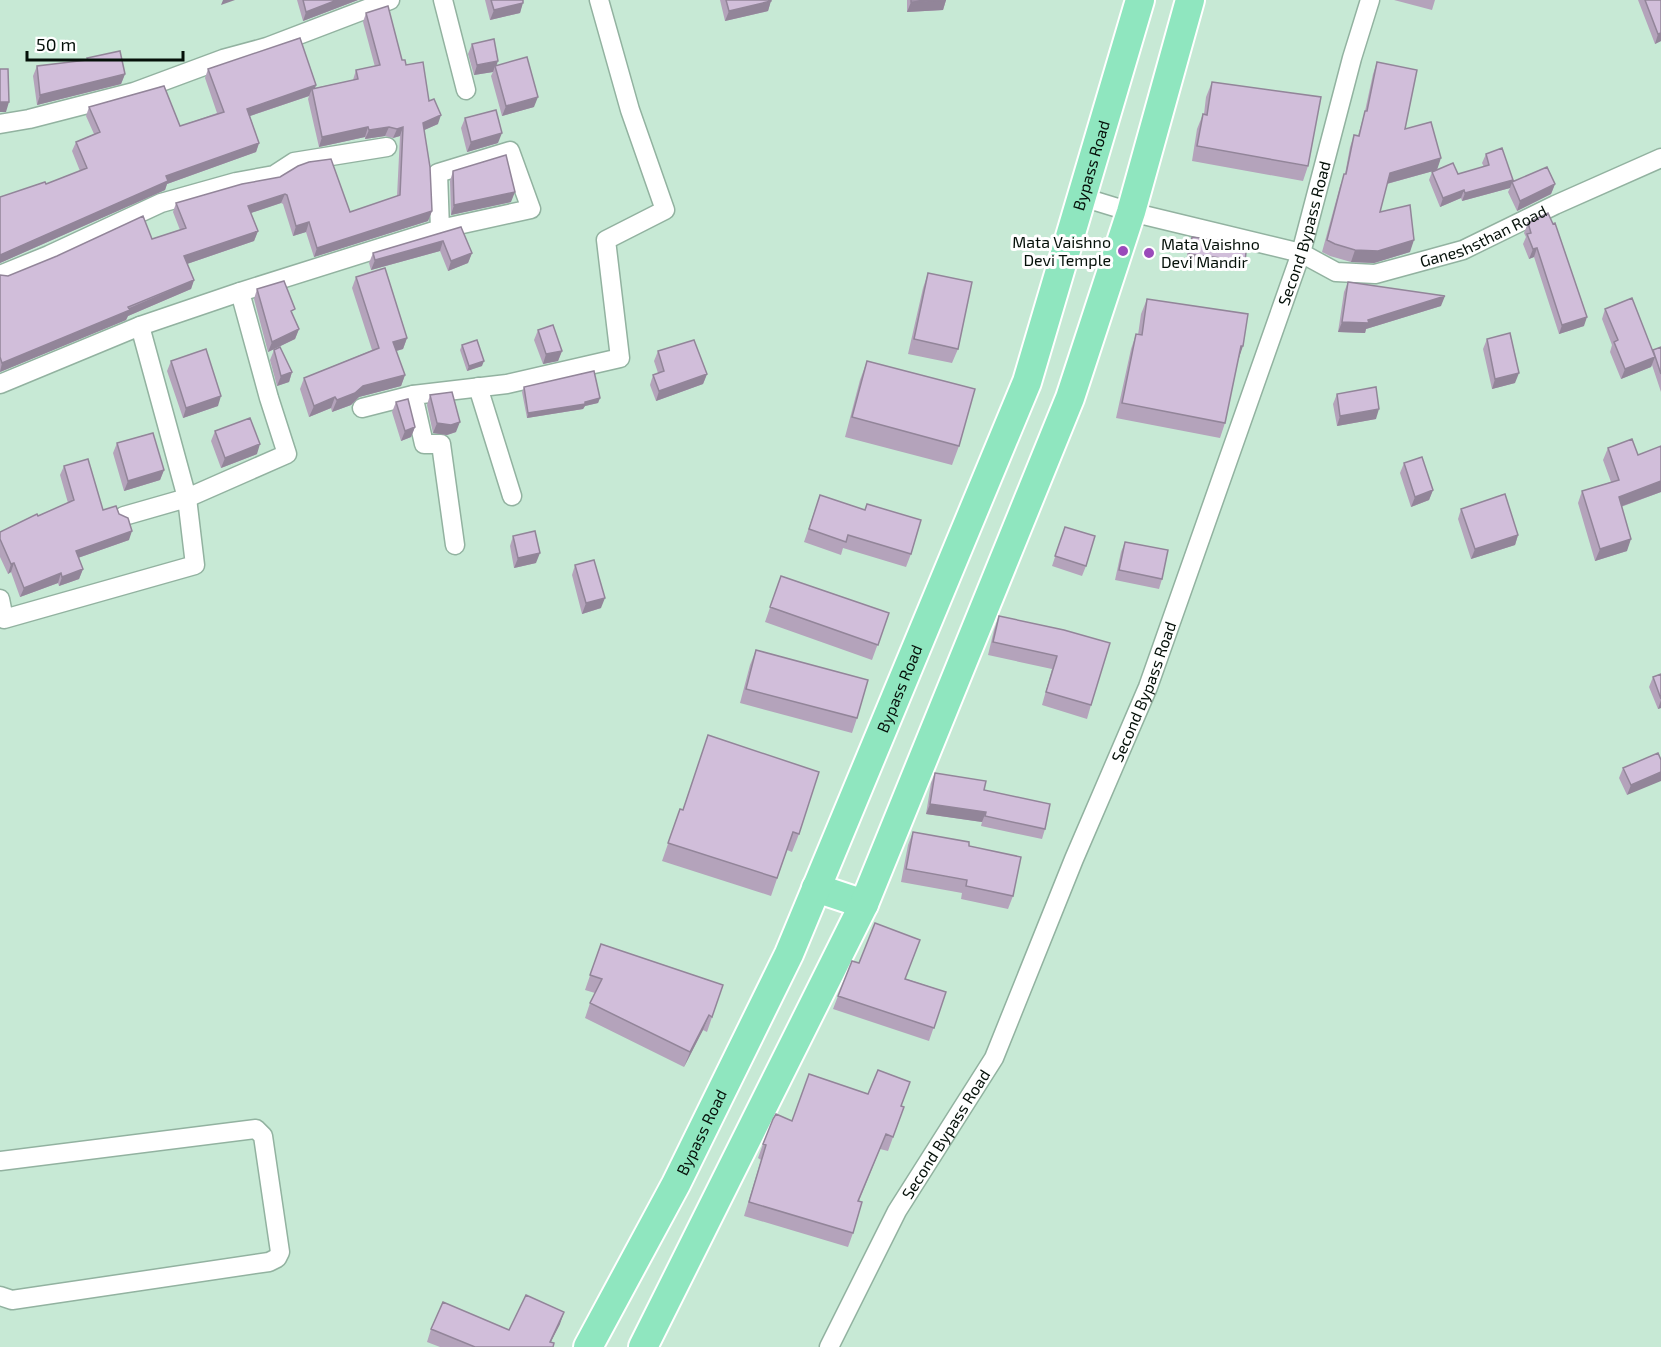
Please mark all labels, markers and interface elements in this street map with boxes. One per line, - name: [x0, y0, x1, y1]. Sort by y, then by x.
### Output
- scale bar: [27, 24, 183, 62]
- text: 50 m: [36, 33, 76, 55]
- street label: Bypass Road: [1068, 118, 1113, 213]
- street label: Second Bypass Road: [1273, 159, 1334, 308]
- street label: Ganeshsthan Road: [1418, 201, 1550, 270]
- place label: Mata Vaishno Devi Temple: [1012, 232, 1111, 269]
- place label: Mata Vaishno Devi Mandir: [1161, 234, 1260, 271]
- marker: Mata Vaishno Devi Temple: [1116, 244, 1130, 258]
- marker: Mata Vaishno Devi Mandir: [1142, 246, 1156, 260]
- street label: Second Bypass Road: [1107, 619, 1179, 765]
- street label: Bypass Road: [872, 642, 926, 735]
- street label: Second Bypass Road: [897, 1066, 993, 1202]
- street label: Bypass Road: [672, 1086, 730, 1178]

